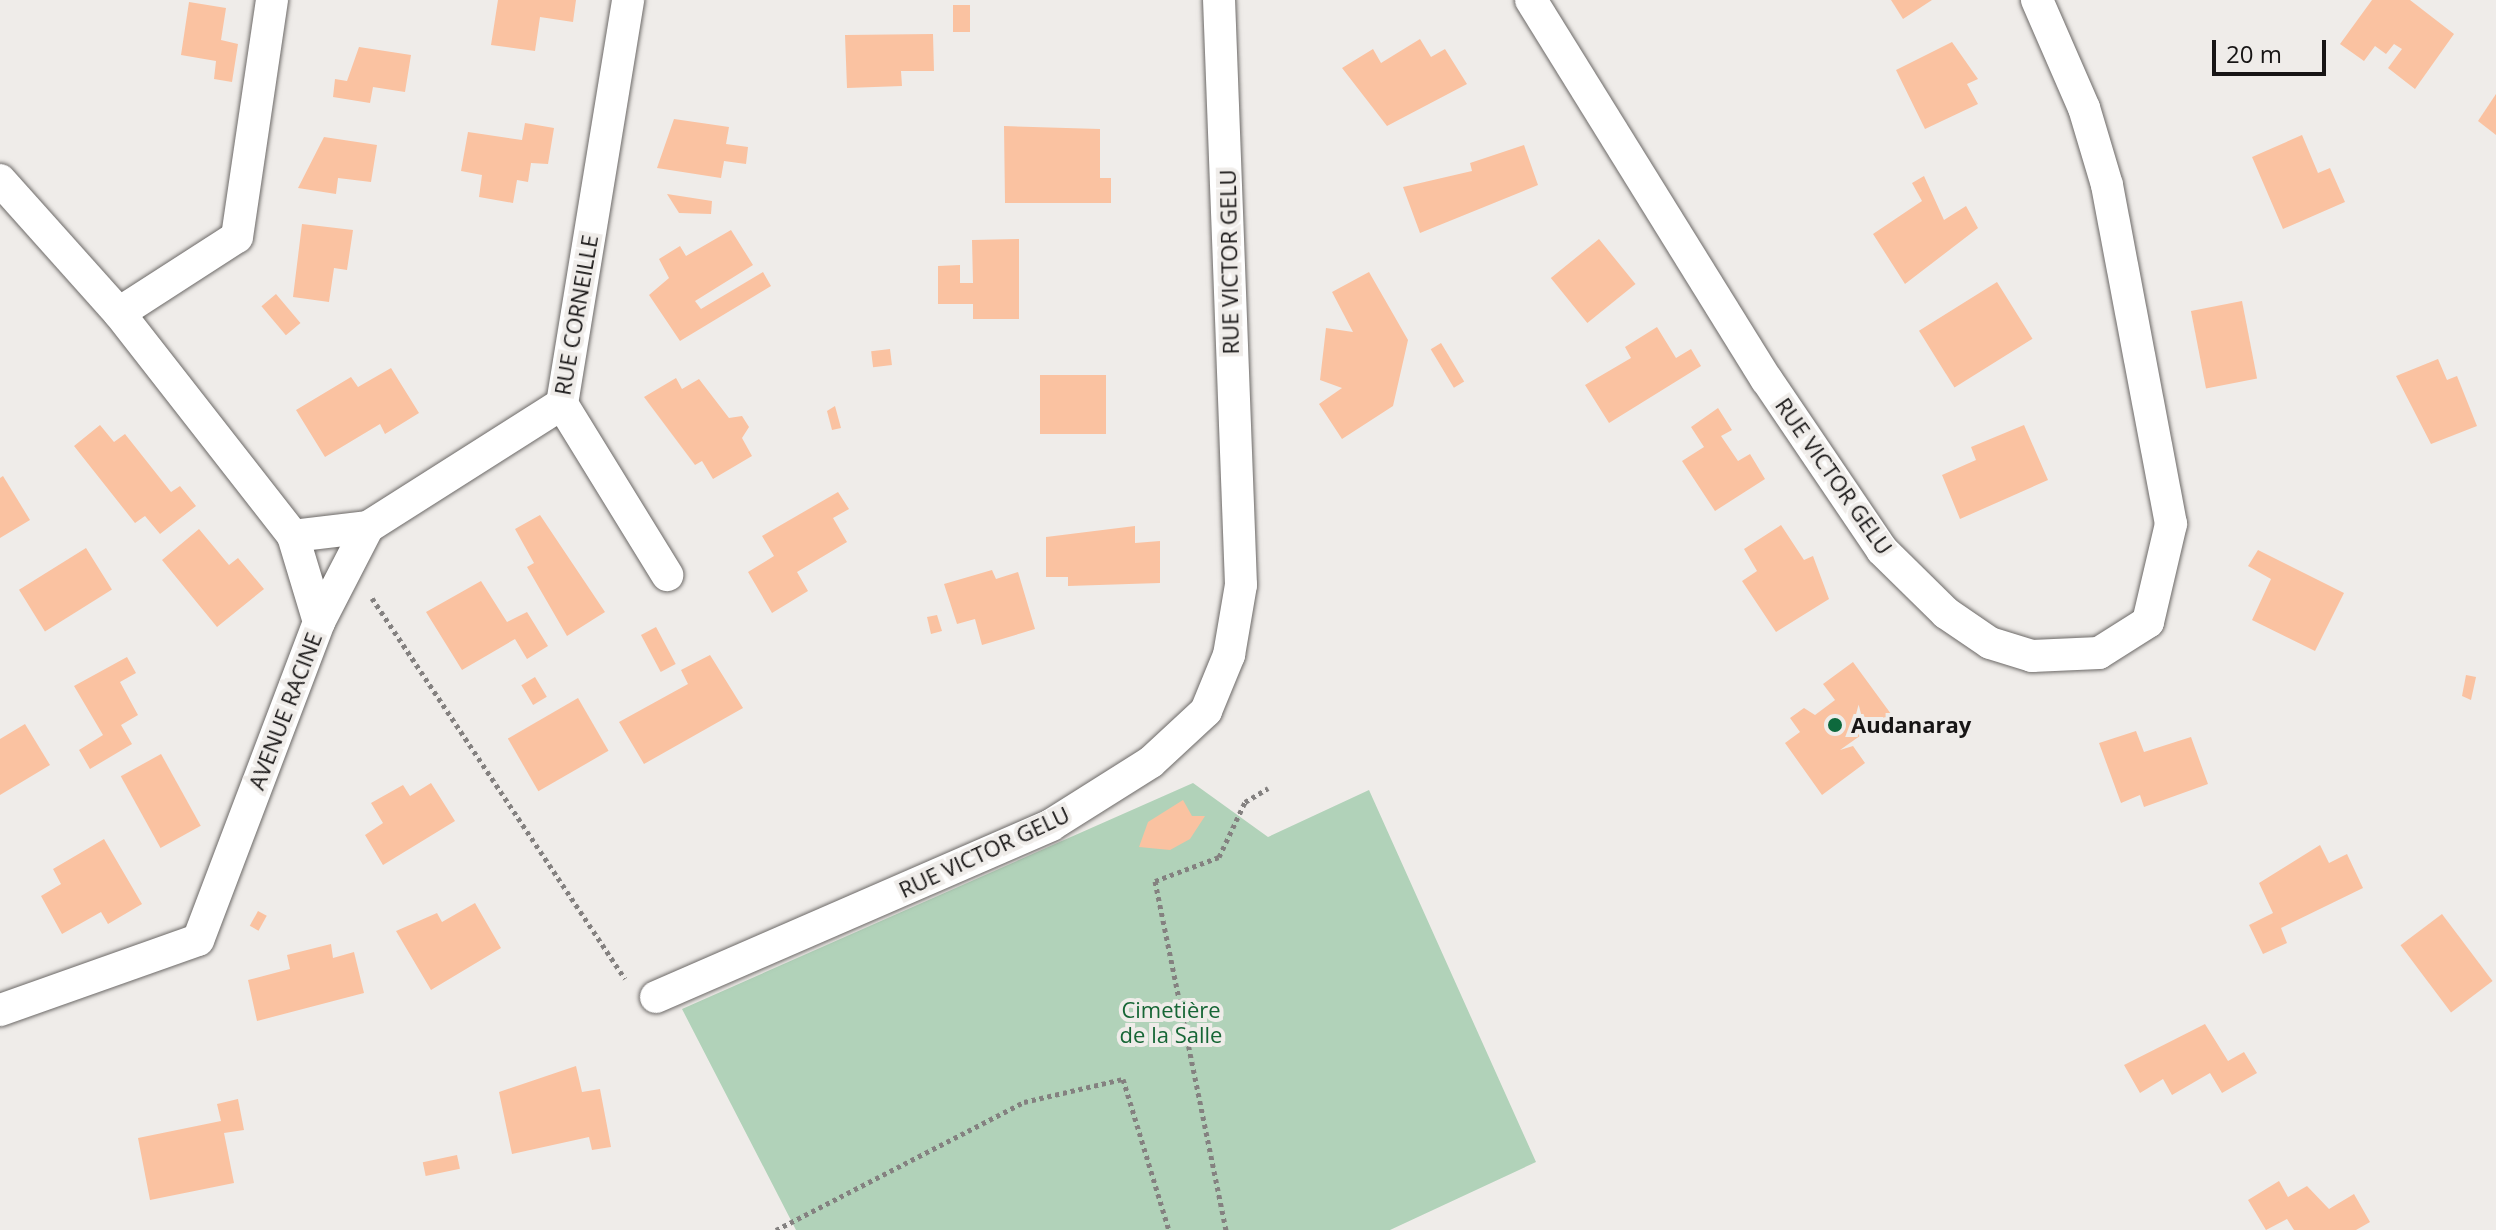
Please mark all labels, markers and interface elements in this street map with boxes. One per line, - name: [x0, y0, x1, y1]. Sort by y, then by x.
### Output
- scale bar: [2216, 24, 2330, 74]
- text: 20 m: [2226, 37, 2282, 70]
- street label: RUE VICTOR GELU: [1214, 169, 1244, 355]
- street label: RUE CORNEILLE: [549, 233, 603, 397]
- street label: RUE VICTOR GELU: [1770, 393, 1898, 559]
- street label: AVENUE RACINE: [243, 629, 327, 793]
- place label: Audanaray: [1851, 712, 1971, 738]
- marker: Audanaray: [1826, 716, 1844, 734]
- street label: RUE VICTOR GELU: [895, 801, 1073, 903]
- park label: Cimetière de la Salle: [1120, 996, 1222, 1048]

